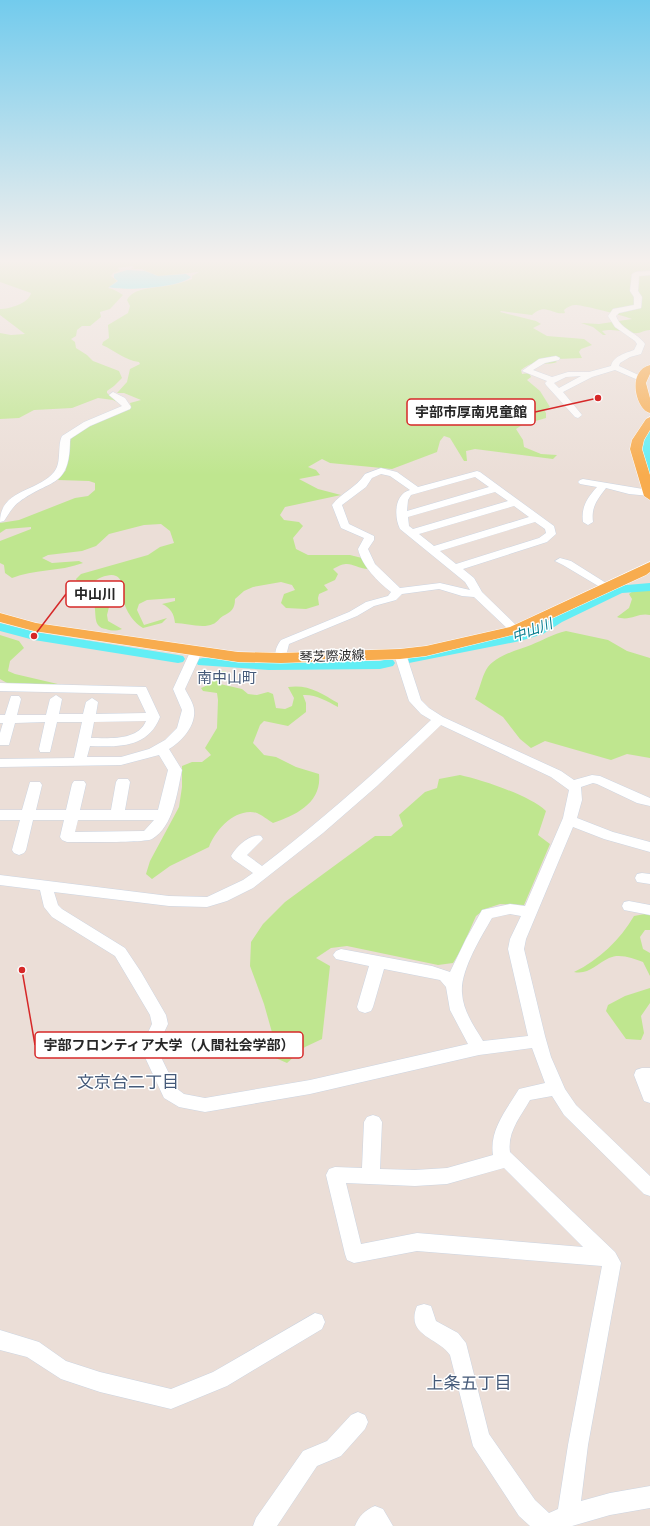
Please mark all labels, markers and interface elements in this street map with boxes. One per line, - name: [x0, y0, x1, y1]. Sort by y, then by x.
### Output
- callout: 宇部市厚南児童館: [407, 399, 535, 425]
- text: 宇部市厚南児童館: [415, 403, 527, 421]
- callout: 中山川: [66, 581, 124, 607]
- text: 中山川: [74, 585, 116, 603]
- water label: 中山川: [509, 614, 557, 646]
- street label: 琴芝際波線: [299, 646, 365, 666]
- district label: 南中山町: [197, 668, 257, 687]
- callout: 宇部フロンティア大学（人間社会学部）: [35, 1032, 303, 1058]
- text: 宇部フロンティア大学（人間社会学部）: [43, 1036, 295, 1054]
- district label: 文京台二丁目: [77, 1071, 179, 1093]
- district label: 上条五丁目: [427, 1372, 512, 1394]

